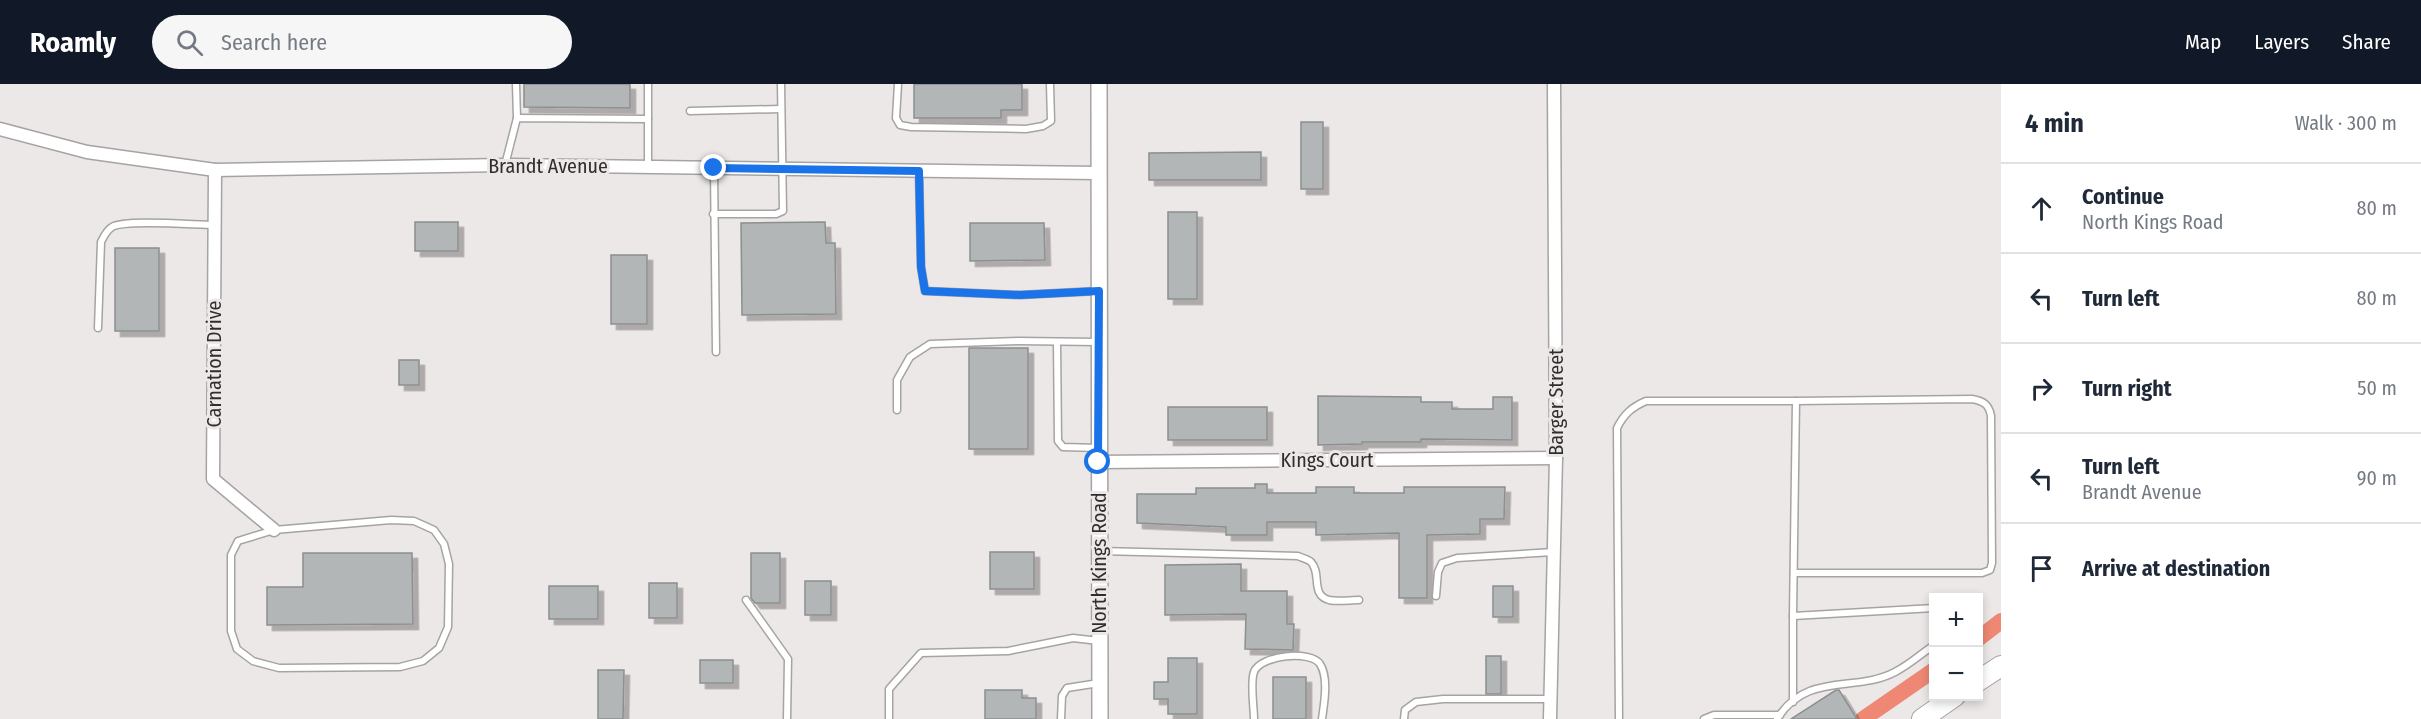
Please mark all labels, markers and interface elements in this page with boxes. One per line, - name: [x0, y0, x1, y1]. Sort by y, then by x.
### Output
- search box: [152, 15, 572, 69]
- text: Roamly: [30, 26, 116, 59]
- icon: search: [173, 26, 206, 59]
- text: Search here: [221, 29, 327, 56]
- text: Map: [2185, 29, 2221, 55]
- text: Layers: [2254, 29, 2309, 55]
- text: Share: [2342, 29, 2391, 55]
- text: 4 min: [2025, 108, 2084, 139]
- text: Walk · 300 m: [2295, 111, 2397, 135]
- street label: Brandt Avenue: [488, 154, 608, 178]
- route end: [700, 154, 726, 180]
- text: Continue: [2082, 183, 2164, 210]
- icon: ahead: [2025, 192, 2058, 225]
- text: 80 m: [2357, 196, 2397, 220]
- text: North Kings Road: [2082, 210, 2224, 234]
- icon: left: [2025, 282, 2058, 315]
- text: Turn left: [2082, 285, 2160, 312]
- text: 80 m: [2357, 286, 2397, 310]
- street label: Carnation Drive: [202, 301, 226, 427]
- street label: Barger Street: [1544, 348, 1568, 456]
- icon: right: [2025, 372, 2058, 405]
- text: Turn right: [2082, 375, 2171, 402]
- text: 50 m: [2357, 376, 2397, 400]
- route start: [1084, 448, 1110, 474]
- street label: Kings Court: [1281, 448, 1374, 472]
- text: Turn left: [2082, 453, 2160, 480]
- icon: left: [2025, 462, 2058, 495]
- text: 90 m: [2357, 466, 2397, 490]
- text: Brandt Avenue: [2082, 480, 2202, 504]
- street label: North Kings Road: [1087, 492, 1111, 634]
- icon: arrive: [2025, 552, 2058, 585]
- text: Arrive at destination: [2082, 555, 2270, 582]
- map controls: [1929, 593, 1983, 701]
- button: +: [1929, 593, 1983, 647]
- button: −: [1929, 647, 1983, 701]

